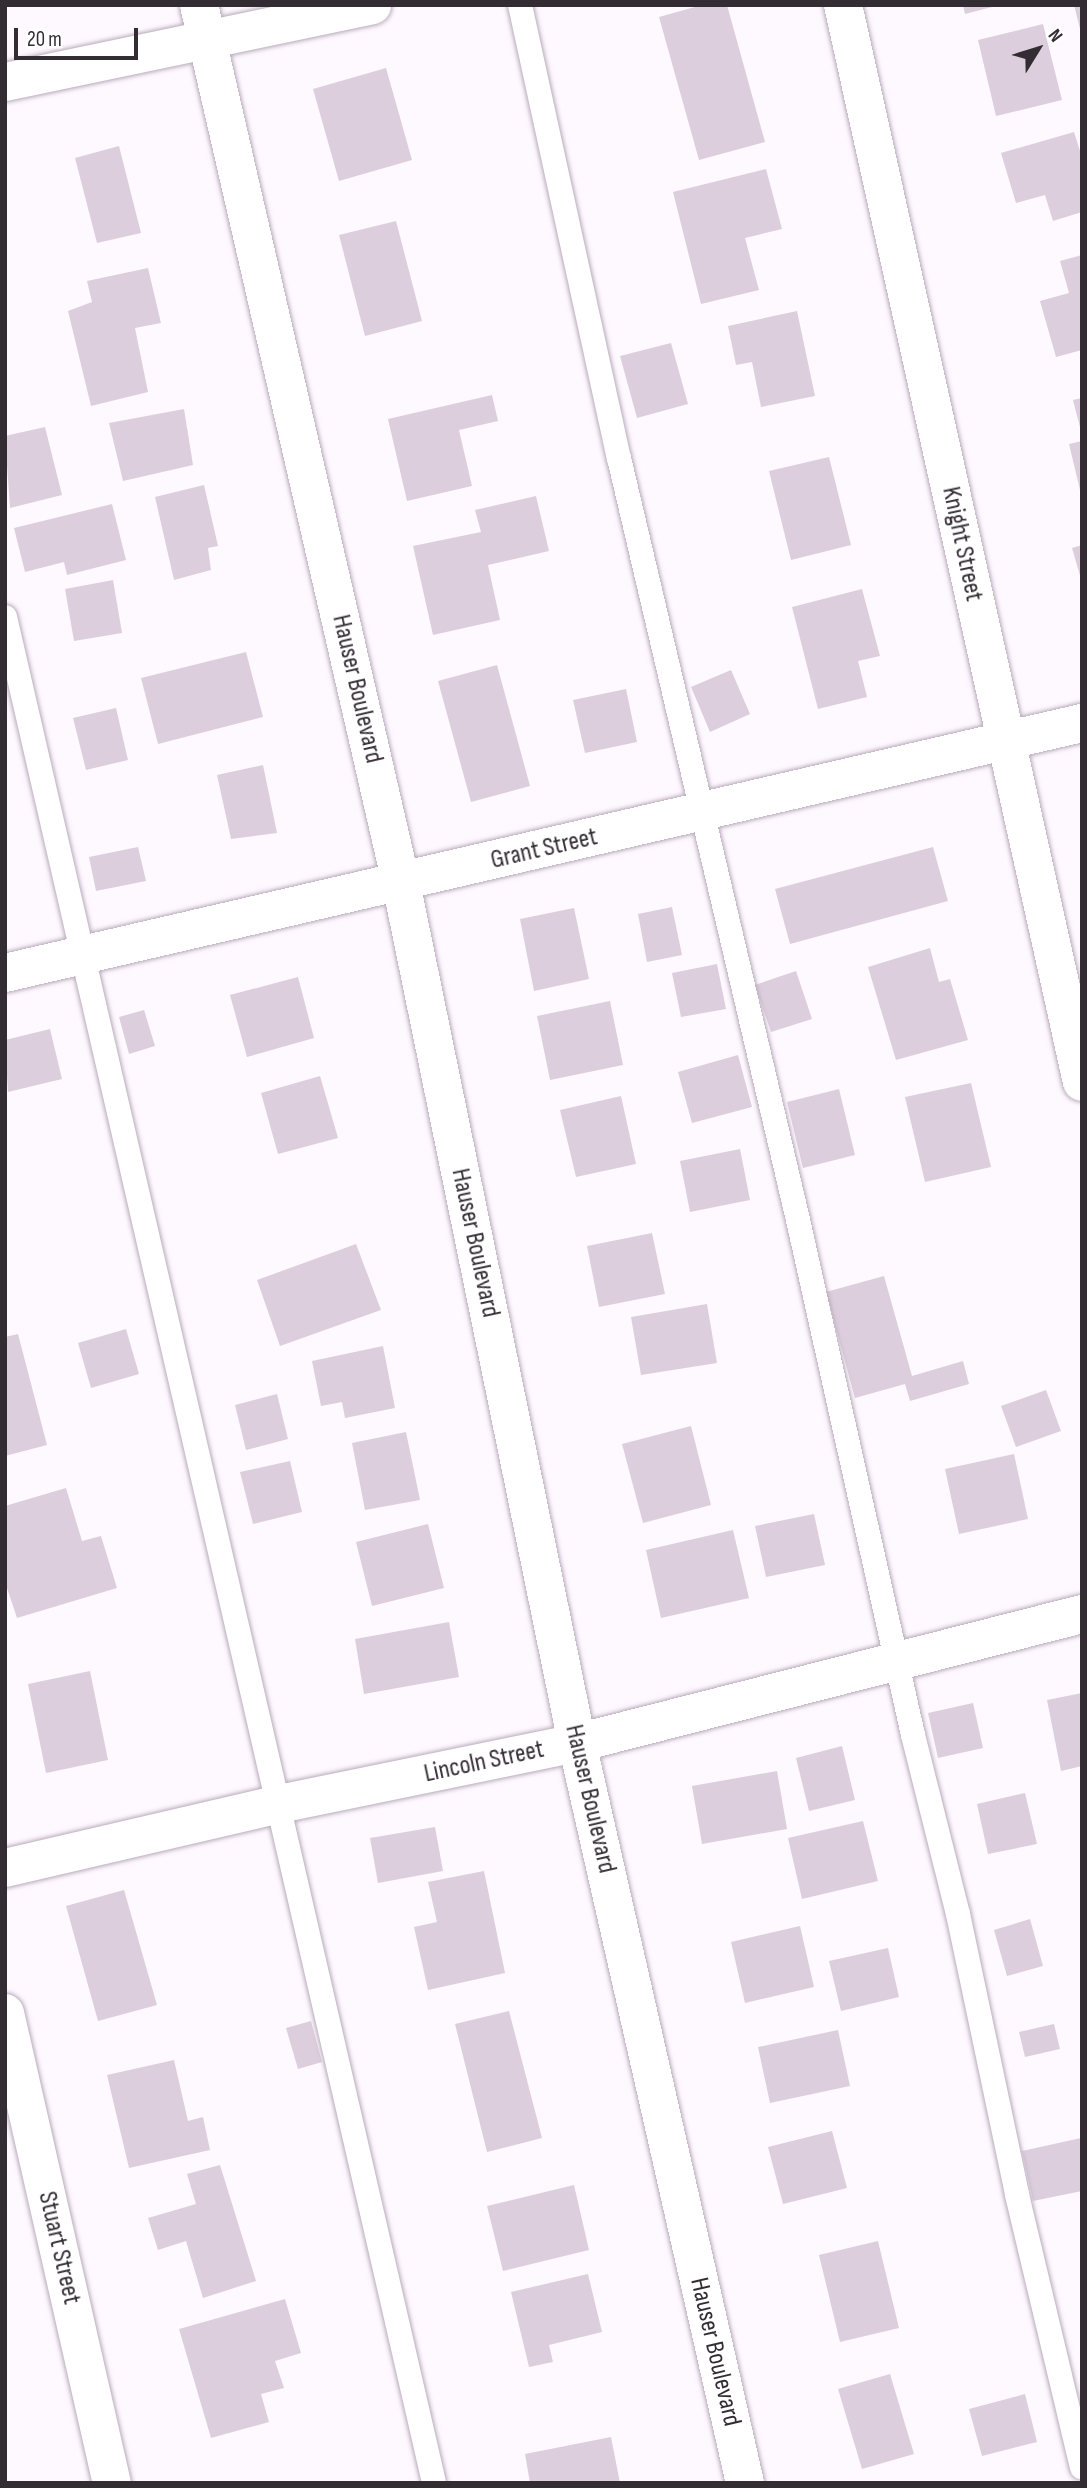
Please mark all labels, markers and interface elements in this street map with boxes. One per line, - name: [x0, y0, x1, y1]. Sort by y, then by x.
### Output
- scale bar: [18, 14, 142, 58]
- north arrow: [1003, 14, 1073, 84]
- text: N: [1043, 25, 1067, 47]
- text: 20 m: [27, 27, 62, 52]
- street label: Knight Street: [935, 484, 989, 604]
- street label: Hauser Boulevard: [325, 612, 389, 766]
- street label: Grant Street: [488, 822, 600, 876]
- street label: Hauser Boulevard: [444, 1166, 506, 1320]
- street label: Hauser Boulevard: [558, 1722, 622, 1876]
- street label: Lincoln Street: [421, 1734, 547, 1790]
- street label: Stuart Street: [31, 2189, 87, 2307]
- street label: Hauser Boulevard: [683, 2275, 747, 2429]

